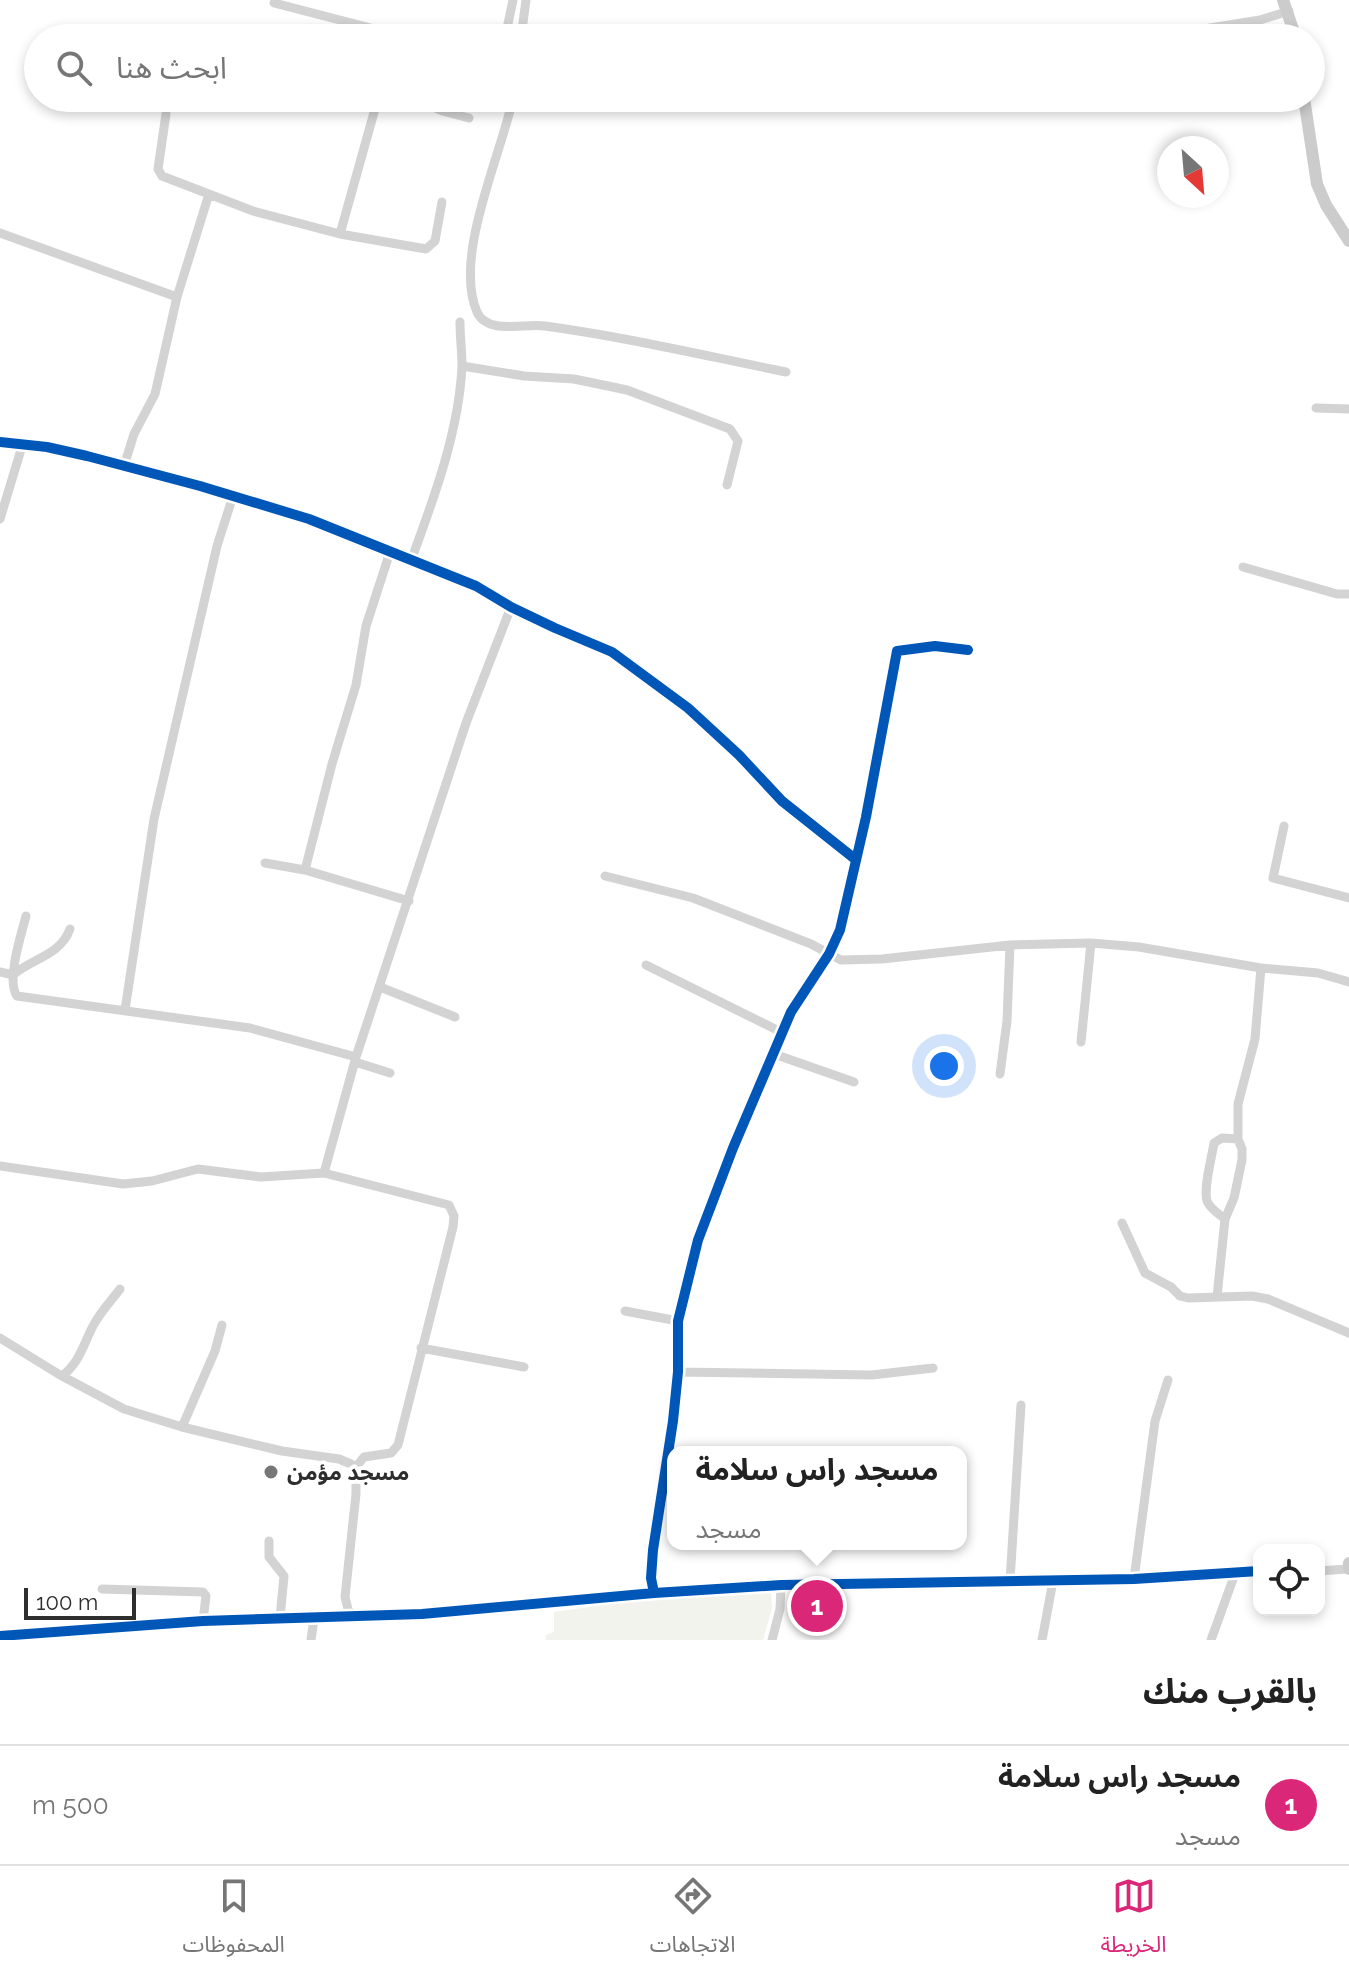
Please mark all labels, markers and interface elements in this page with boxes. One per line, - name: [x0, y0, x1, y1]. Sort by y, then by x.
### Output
- search box: [24, 24, 1325, 112]
- icon: search: [52, 46, 96, 90]
- text: ابحث هنا: [116, 50, 227, 85]
- north arrow: [1157, 136, 1229, 208]
- your location: [924, 1046, 964, 1086]
- popup: [667, 1446, 967, 1550]
- text: مسجد راس سلامة: [695, 1452, 939, 1487]
- place label: مسجد مؤمن: [287, 1459, 409, 1485]
- marker: مسجد مؤمن: [262, 1463, 280, 1481]
- text: مسجد: [695, 1514, 762, 1544]
- map controls: [1253, 1544, 1325, 1616]
- button: locate: [1253, 1544, 1325, 1616]
- pin: 1: [791, 1576, 843, 1636]
- scale bar: [24, 1584, 136, 1620]
- text: 100 m: [36, 1589, 98, 1615]
- text: بالقرب منك: [1143, 1671, 1317, 1711]
- text: مسجد راس سلامة: [998, 1759, 1241, 1794]
- text: 500 m: [32, 1790, 109, 1820]
- text: 1: [1285, 1790, 1297, 1820]
- text: مسجد: [1175, 1821, 1241, 1851]
- tab: المحفوظات: [183, 1874, 285, 1968]
- tab: الاتجاهات: [650, 1874, 736, 1968]
- tab: الخريطة: [1101, 1874, 1167, 1968]

